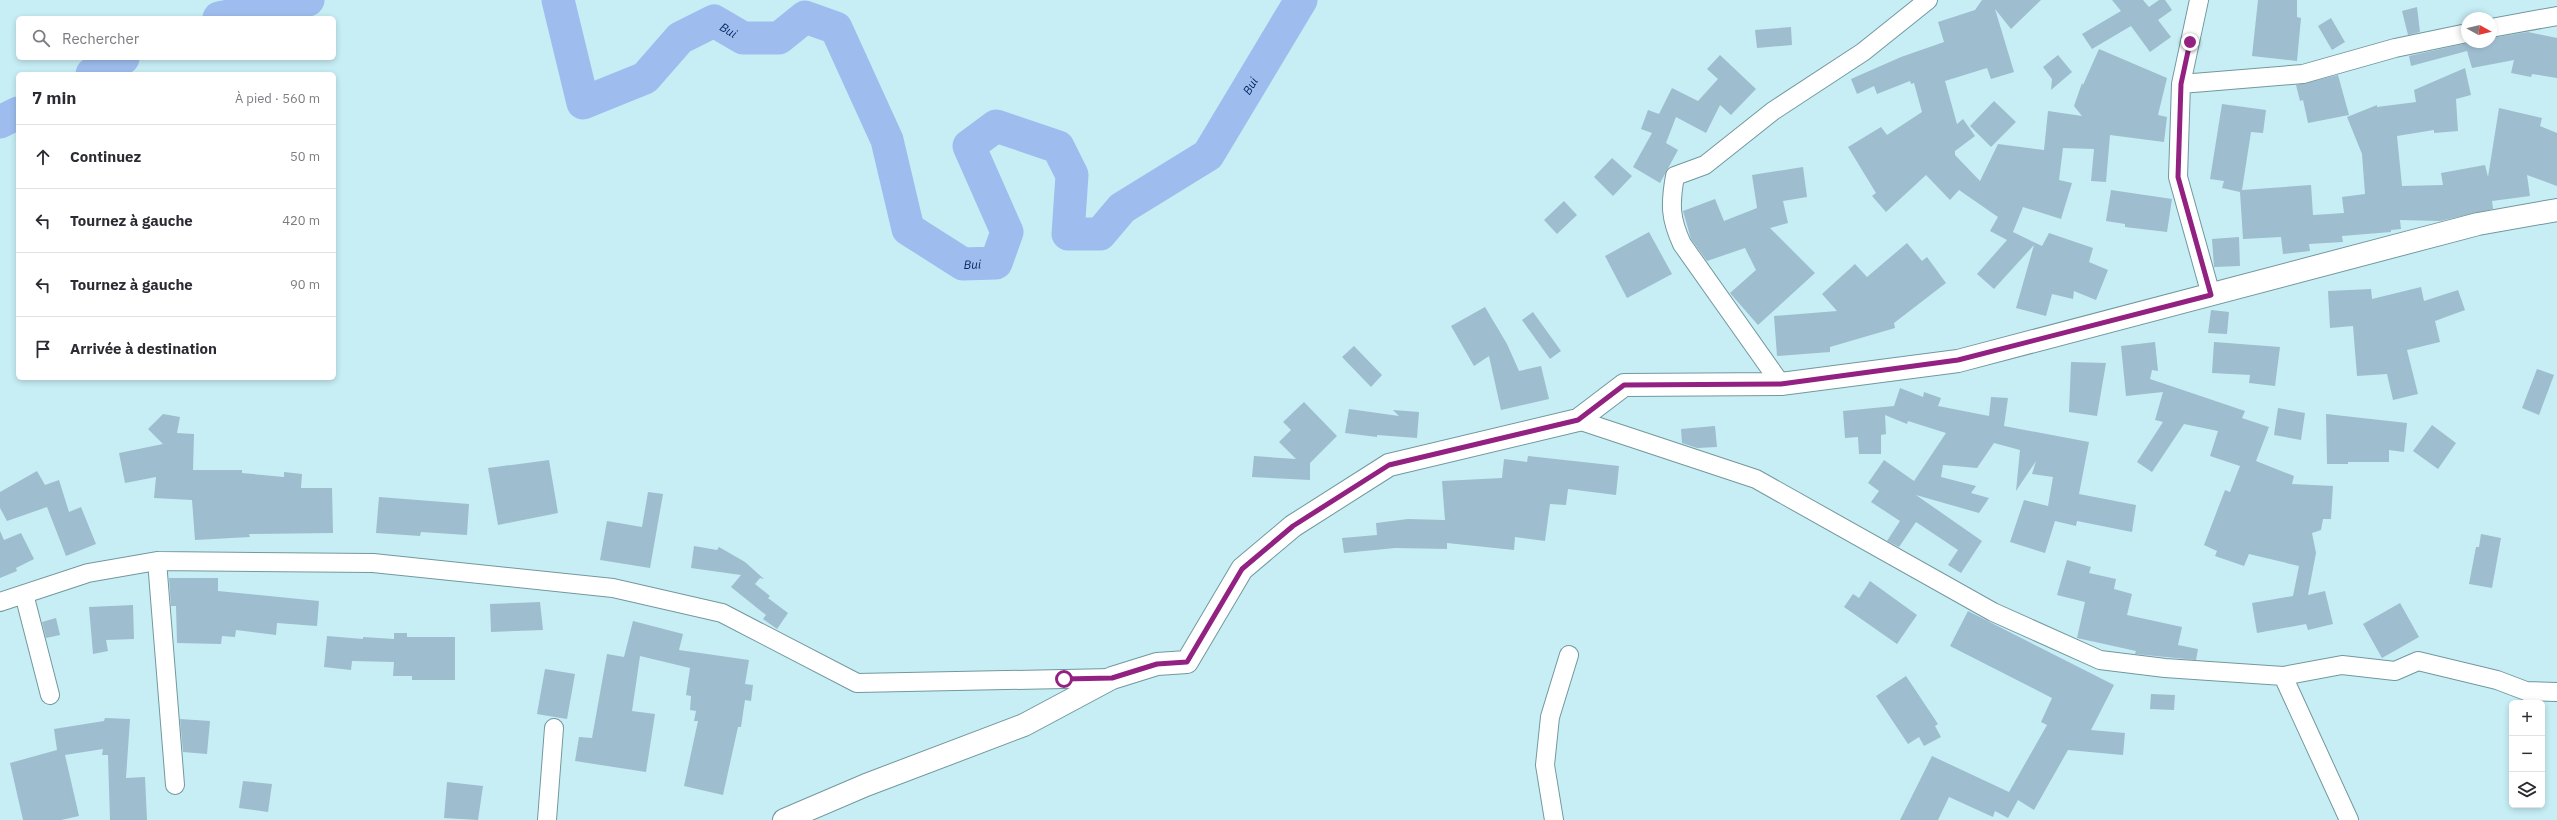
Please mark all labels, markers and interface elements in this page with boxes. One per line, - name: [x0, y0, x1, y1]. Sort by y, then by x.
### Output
- north arrow: [2461, 12, 2497, 48]
- search box: [16, 16, 336, 60]
- water label: Bui: [717, 19, 741, 41]
- icon: search: [30, 27, 52, 49]
- text: Rechercher: [62, 29, 139, 48]
- route end: [2181, 33, 2199, 51]
- water label: Bui: [1239, 74, 1261, 97]
- text: 7 min: [32, 87, 76, 109]
- text: À pied · 560 m: [235, 90, 320, 107]
- icon: ahead: [32, 146, 54, 168]
- text: Continuez: [70, 147, 141, 166]
- text: 50 m: [290, 148, 320, 165]
- icon: left: [32, 210, 54, 232]
- text: Tournez à gauche: [70, 211, 193, 230]
- text: 420 m: [282, 212, 320, 229]
- water label: Bui: [963, 256, 982, 271]
- icon: left: [32, 274, 54, 296]
- text: Tournez à gauche: [70, 275, 193, 294]
- text: 90 m: [290, 276, 320, 293]
- icon: arrive: [32, 338, 54, 360]
- text: Arrivée à destination: [70, 339, 217, 358]
- route start: [1055, 670, 1073, 688]
- map controls: [2509, 700, 2545, 808]
- button: +: [2509, 700, 2545, 736]
- button: −: [2509, 736, 2545, 772]
- button: layers: [2509, 772, 2545, 808]

